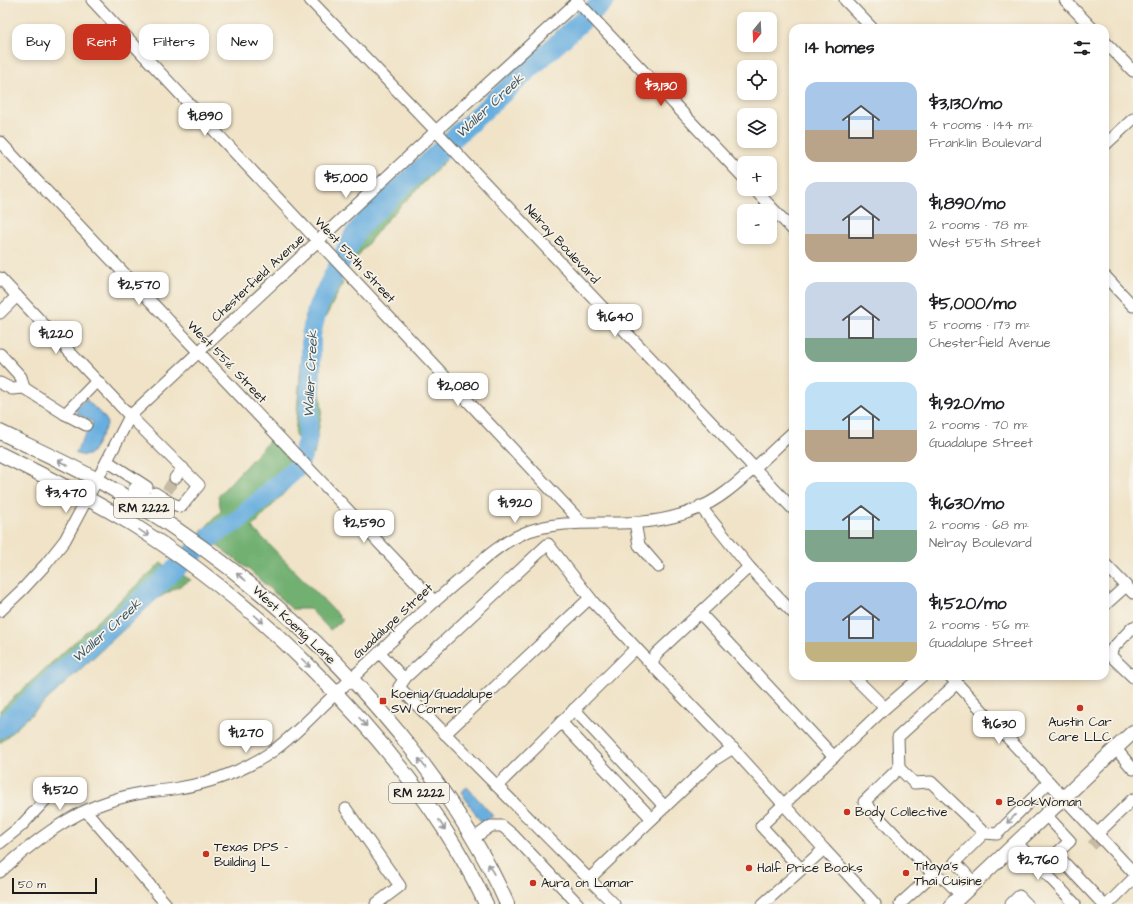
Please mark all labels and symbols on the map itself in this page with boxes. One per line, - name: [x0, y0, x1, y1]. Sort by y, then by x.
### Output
- north arrow: [737, 12, 777, 52]
- water label: Waller Creek: [451, 69, 529, 143]
- pin: $3,130: [628, 73, 694, 107]
- pin: $1,890: [172, 103, 238, 137]
- pin: $5,000: [313, 165, 379, 199]
- street label: Nelray Boulevard: [520, 200, 604, 289]
- street label: West 55th Street: [310, 213, 400, 308]
- street label: Chesterfield Avenue: [207, 230, 309, 326]
- pin: $2,570: [106, 272, 172, 306]
- pin: $1,640: [582, 304, 648, 338]
- street label: West 55½ Street: [183, 317, 272, 408]
- pin: $1,220: [23, 321, 89, 355]
- water label: Waller Creek: [299, 330, 323, 418]
- pin: $2,080: [425, 373, 491, 407]
- one-way arrow: [57, 458, 69, 466]
- pin: $3,470: [33, 480, 99, 514]
- pin: $1,920: [482, 490, 548, 524]
- road number: RM 2222: [114, 498, 174, 518]
- pin: $2,590: [331, 510, 397, 544]
- one-way arrow: [139, 529, 150, 537]
- one-way arrow: [235, 573, 246, 581]
- street label: Guadalupe Street: [349, 579, 438, 663]
- street label: West Koenig Lane: [248, 582, 340, 669]
- water label: Waller Creek: [68, 594, 146, 668]
- one-way arrow: [254, 614, 265, 623]
- one-way arrow: [301, 658, 311, 668]
- place label: Koenig/Guadalupe SW Corner: [391, 685, 493, 718]
- marker: Koenig/Guadalupe SW Corner: [378, 696, 388, 706]
- marker: Austin Car Care LLC: [1075, 703, 1085, 713]
- pin: $1,630: [966, 711, 1032, 745]
- place label: Austin Car Care LLC: [1048, 713, 1112, 746]
- one-way arrow: [358, 717, 367, 727]
- pin: $1,270: [213, 720, 279, 754]
- one-way arrow: [418, 757, 426, 768]
- pin: $1,520: [27, 777, 93, 811]
- road number: RM 2222: [389, 783, 449, 803]
- place label: BookWoman: [1007, 793, 1082, 811]
- marker: BookWoman: [994, 797, 1004, 807]
- place label: Body Collective: [855, 803, 947, 822]
- marker: Body Collective: [842, 807, 852, 817]
- one-way arrow: [1006, 814, 1016, 824]
- one-way arrow: [438, 819, 446, 831]
- place label: Texas DPS - Building L: [214, 838, 288, 872]
- pin: $2,760: [1005, 847, 1071, 881]
- marker: Texas DPS - Building L: [201, 849, 211, 859]
- place label: Titaya's Thai Cuisine: [914, 857, 982, 890]
- place label: Half Price Books: [757, 859, 863, 877]
- one-way arrow: [486, 863, 494, 875]
- marker: Half Price Books: [744, 863, 754, 873]
- marker: Titaya's Thai Cuisine: [901, 868, 911, 878]
- place label: Aura on Lamar: [541, 874, 633, 892]
- scale bar: [12, 876, 97, 895]
- marker: Aura on Lamar: [528, 878, 538, 888]

